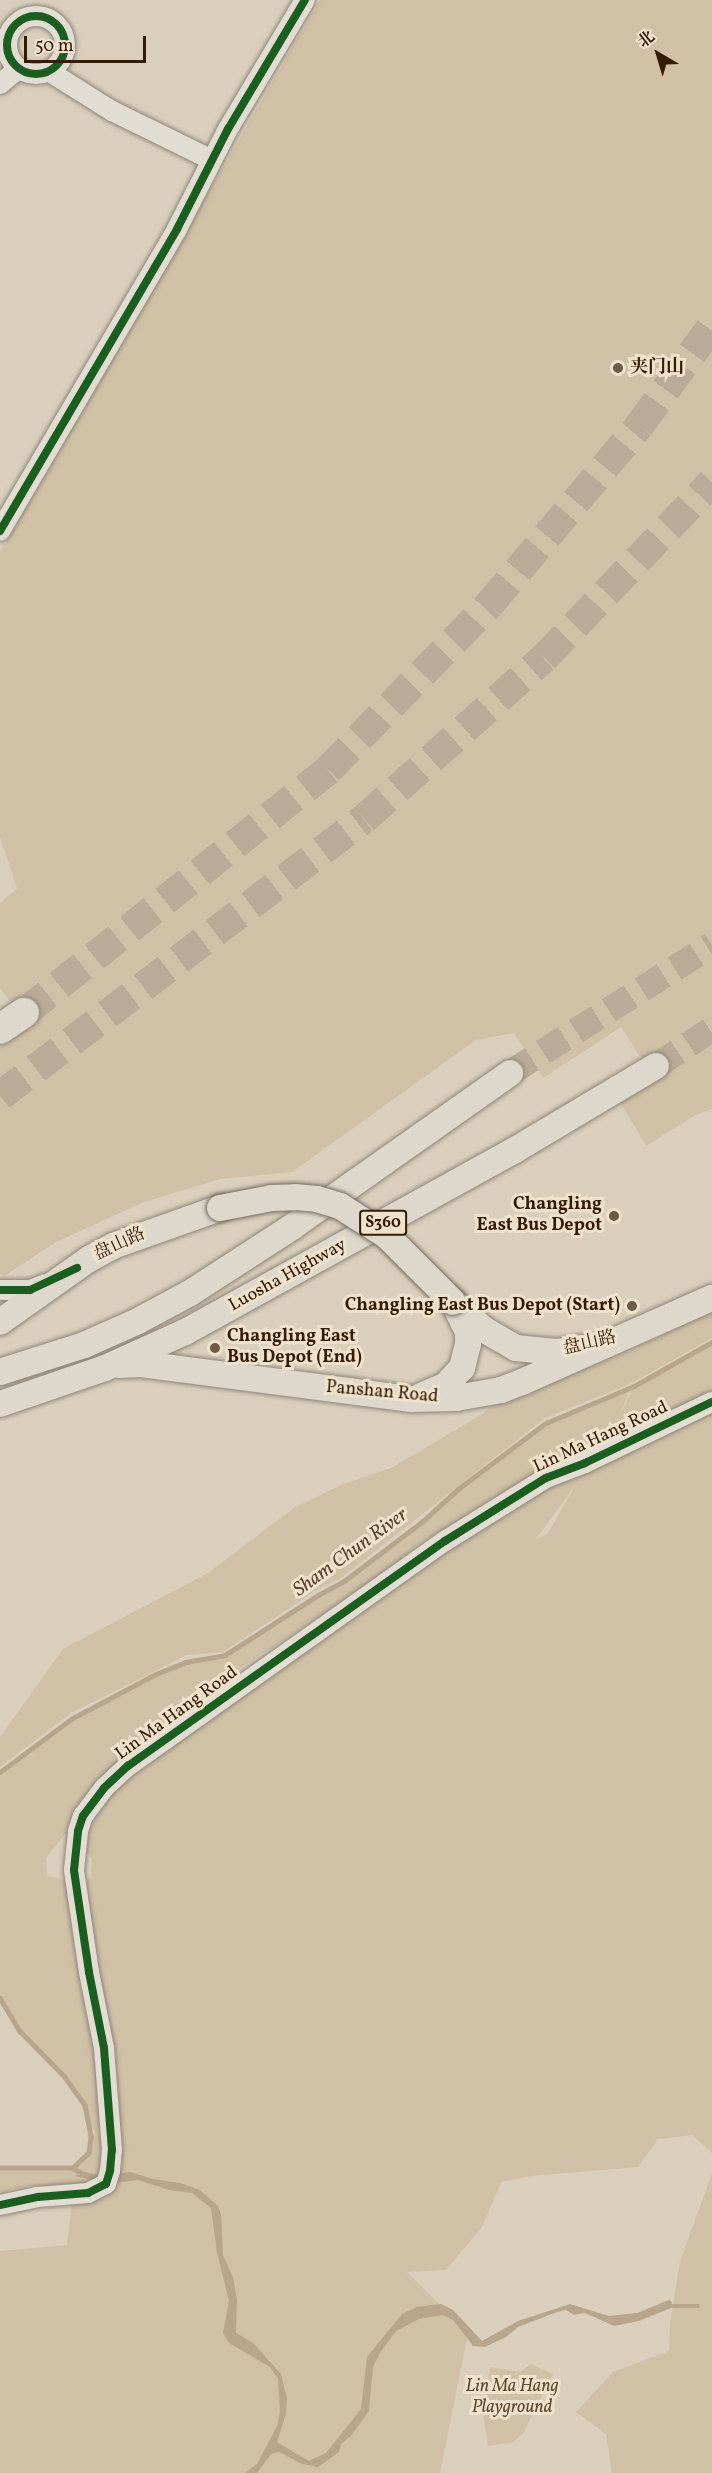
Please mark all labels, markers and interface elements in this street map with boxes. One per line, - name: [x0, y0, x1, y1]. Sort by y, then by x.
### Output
- scale bar: [27, 24, 148, 62]
- north arrow: [628, 24, 688, 84]
- text: 北: [634, 26, 660, 53]
- text: 50 m: [35, 34, 74, 59]
- place label: 夹门山: [630, 357, 684, 379]
- marker: 夹门山: [611, 361, 625, 375]
- place label: Changling East Bus Depot: [477, 1195, 602, 1238]
- marker: Changling East Bus Depot: [607, 1209, 621, 1223]
- road number: S360: [359, 1210, 407, 1236]
- street label: 盘山路: [91, 1224, 149, 1266]
- street label: Luosha Highway: [225, 1235, 351, 1317]
- place label: Changling East Bus Depot (Start): [345, 1295, 620, 1317]
- marker: Changling East Bus Depot (Start): [625, 1299, 639, 1313]
- place label: Changling East Bus Depot (End): [227, 1327, 362, 1370]
- street label: 盘山路: [561, 1327, 619, 1361]
- marker: Changling East Bus Depot (End): [208, 1341, 222, 1355]
- street label: Panshan Road: [325, 1377, 439, 1409]
- street label: Lin Ma Hang Road: [530, 1397, 672, 1479]
- water label: Sham Chun River: [289, 1503, 413, 1603]
- street label: Lin Ma Hang Road: [112, 1662, 242, 1766]
- park label: Lin Ma Hang Playground: [465, 2377, 559, 2420]

